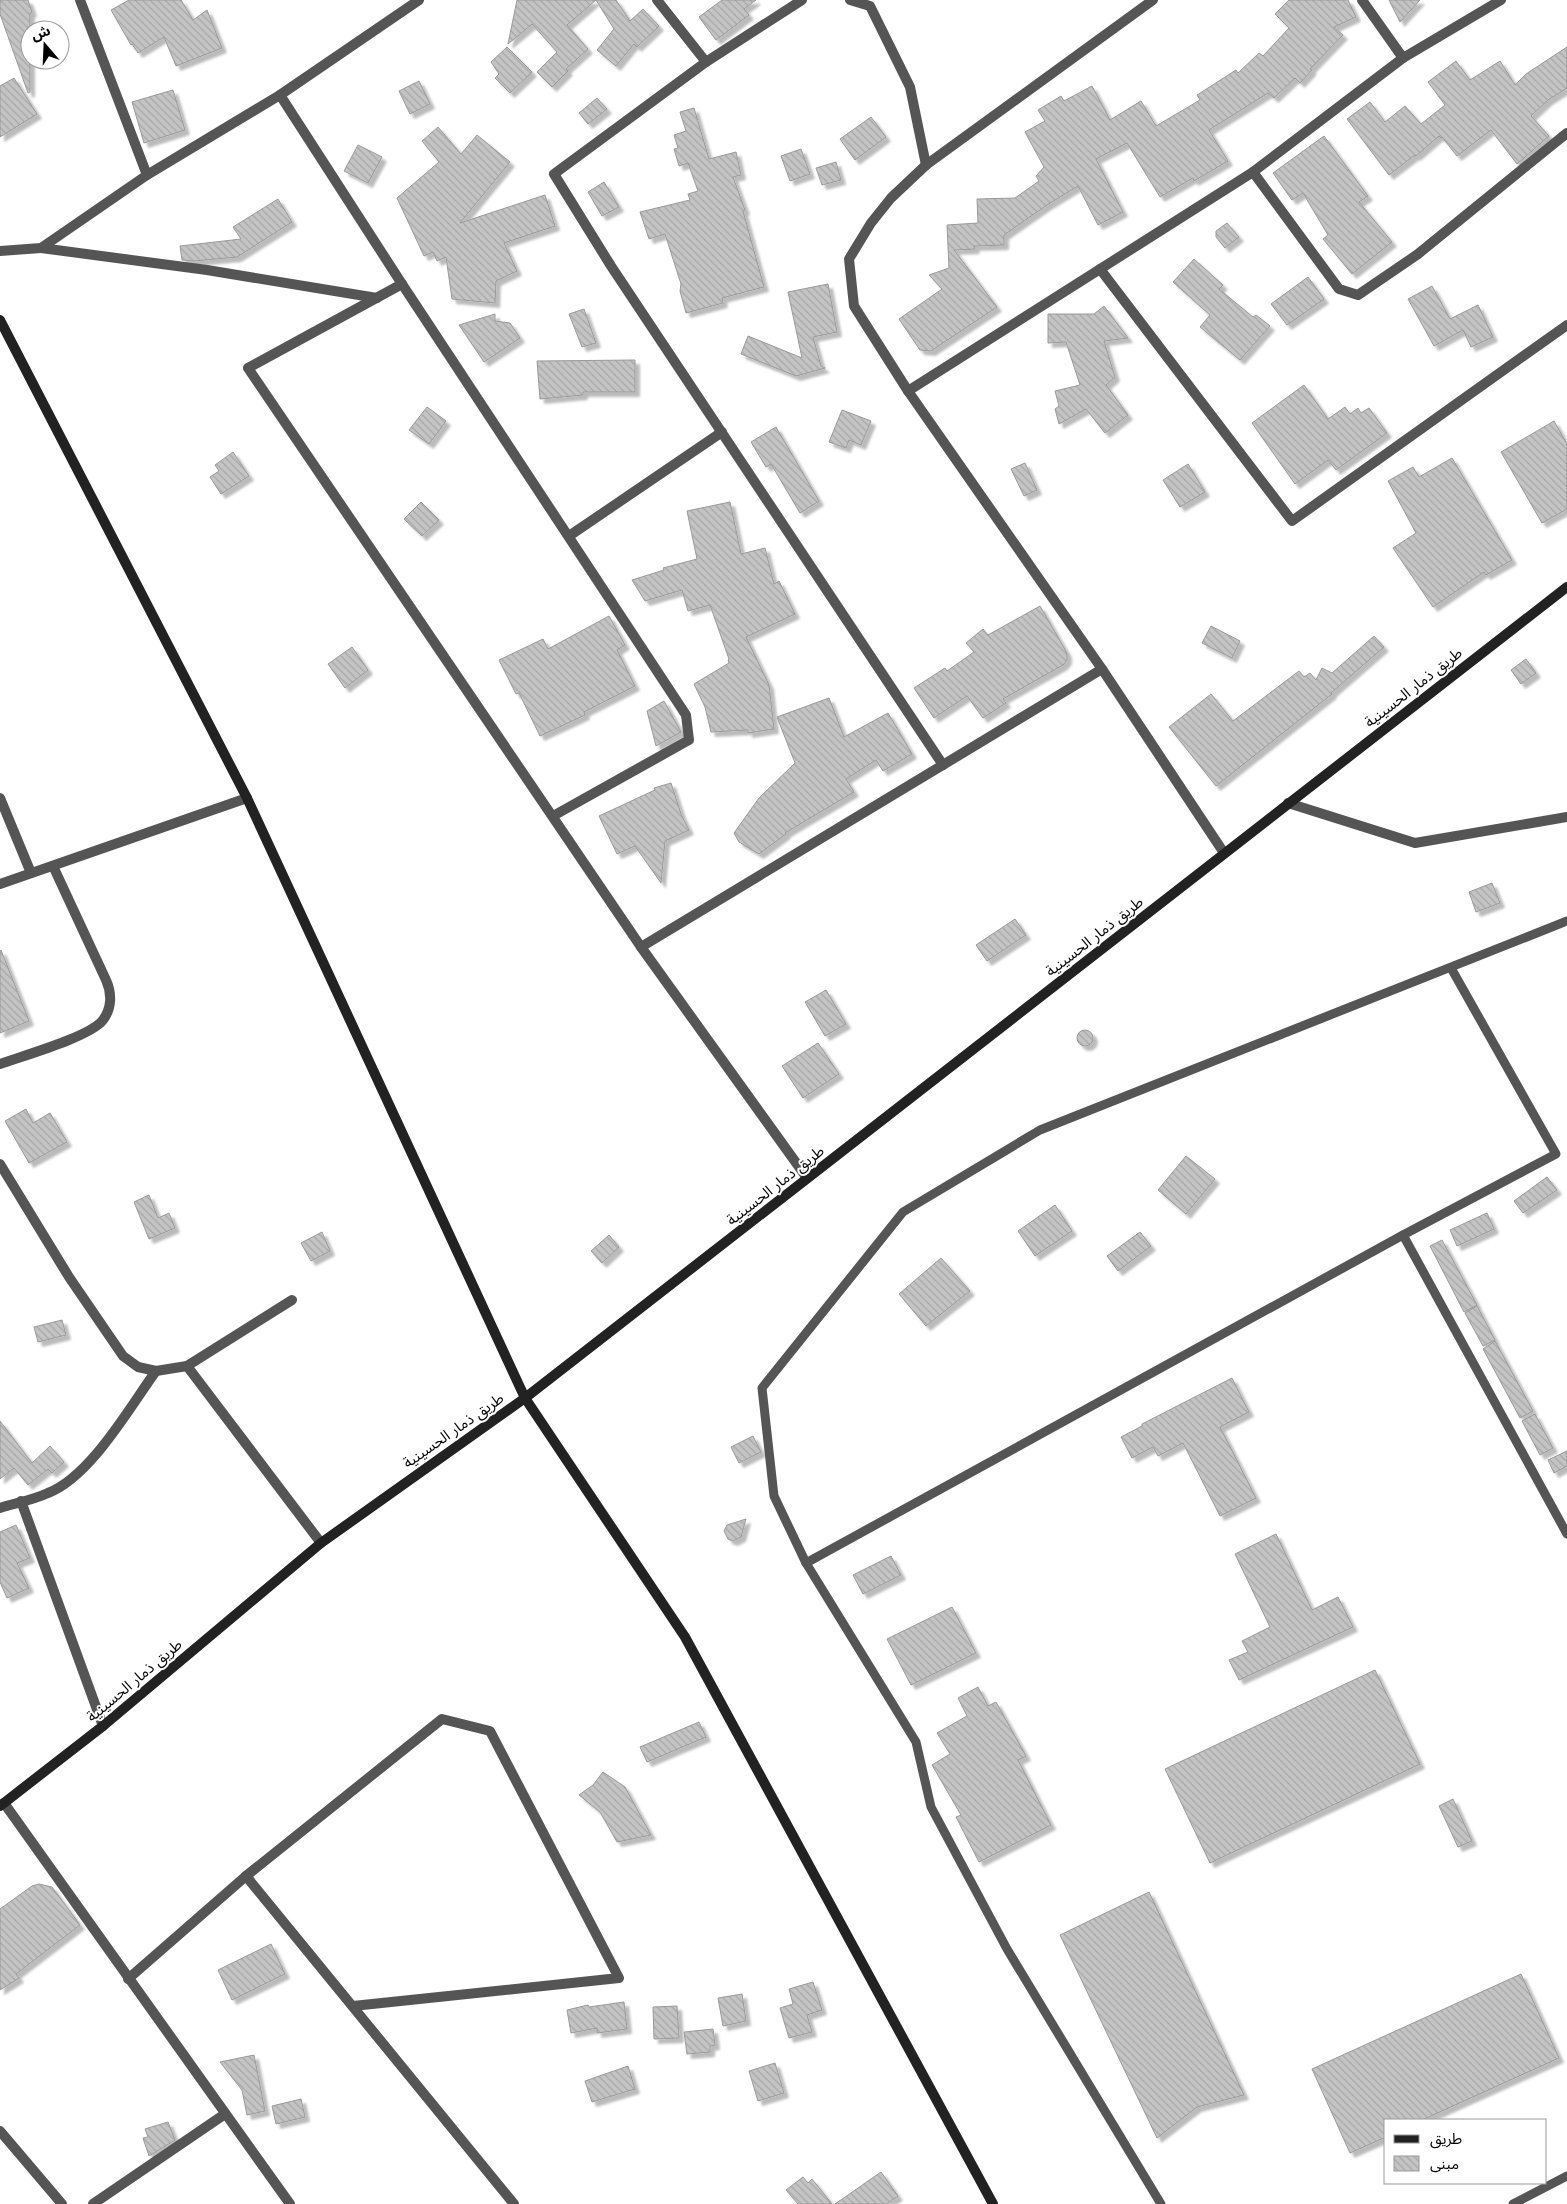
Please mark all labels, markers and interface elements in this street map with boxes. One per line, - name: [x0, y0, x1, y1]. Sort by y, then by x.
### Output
- north arrow: [20, 20, 70, 70]
- text: ش: [29, 22, 52, 43]
- street label: طريق ذمار الحسينية: [1361, 644, 1466, 732]
- street label: طريق ذمار الحسينية: [1042, 893, 1147, 981]
- street label: طريق ذمار الحسينية: [723, 1142, 828, 1230]
- street label: طريق ذمار الحسينية: [399, 1389, 508, 1473]
- street label: طريق ذمار الحسينية: [83, 1635, 186, 1726]
- legend: [1384, 2119, 1547, 2184]
- text: طريق: [1430, 2130, 1462, 2149]
- text: مبنى: [1430, 2155, 1459, 2173]

